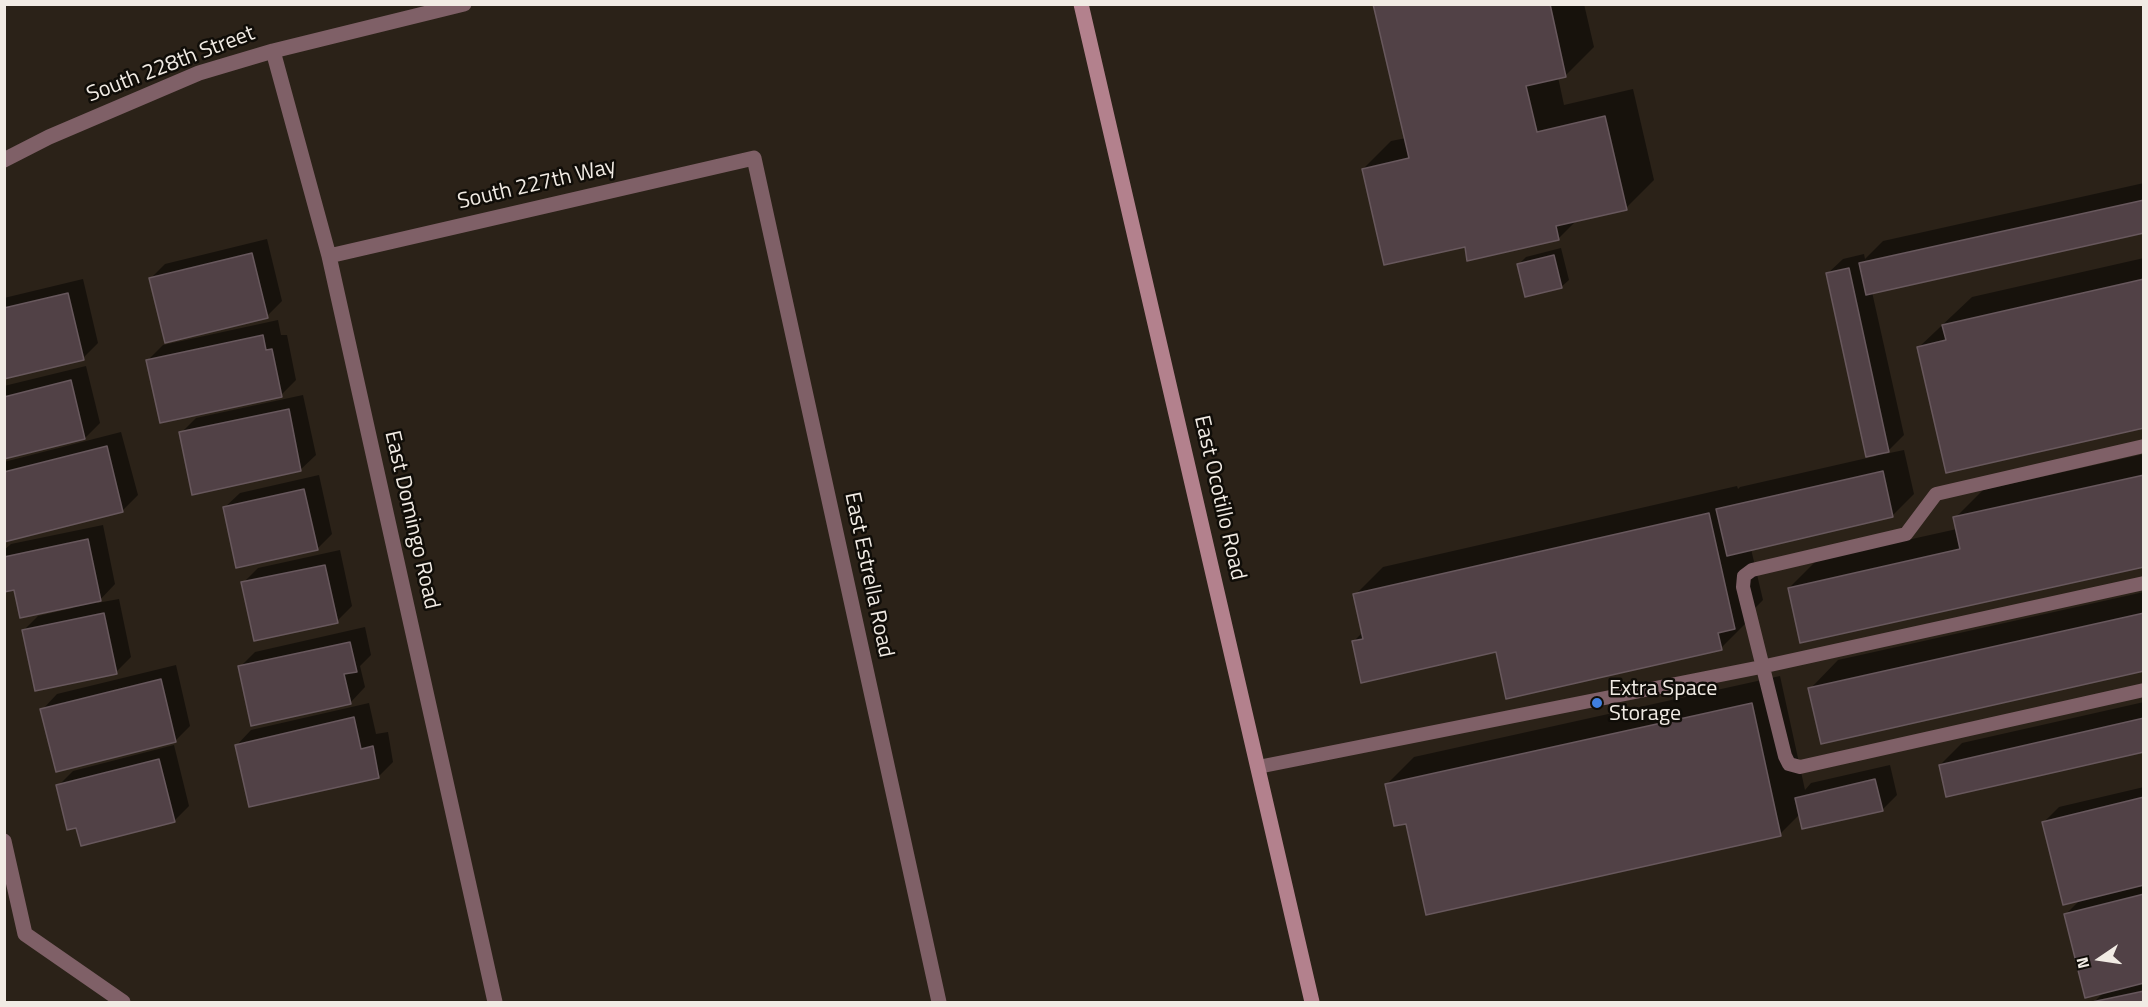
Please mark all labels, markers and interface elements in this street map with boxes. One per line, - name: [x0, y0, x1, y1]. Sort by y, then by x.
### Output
- street label: South 228th Street: [83, 21, 259, 109]
- street label: South 227th Way: [455, 154, 619, 216]
- street label: East Ocotillo Road: [1187, 413, 1251, 583]
- street label: East Domingo Road: [378, 428, 444, 612]
- street label: East Estrella Road: [838, 490, 898, 660]
- place label: Extra Space Storage: [1609, 677, 1717, 728]
- marker: Extra Space Storage: [1590, 696, 1604, 710]
- north arrow: [2070, 929, 2130, 989]
- text: N: [2070, 955, 2095, 971]

